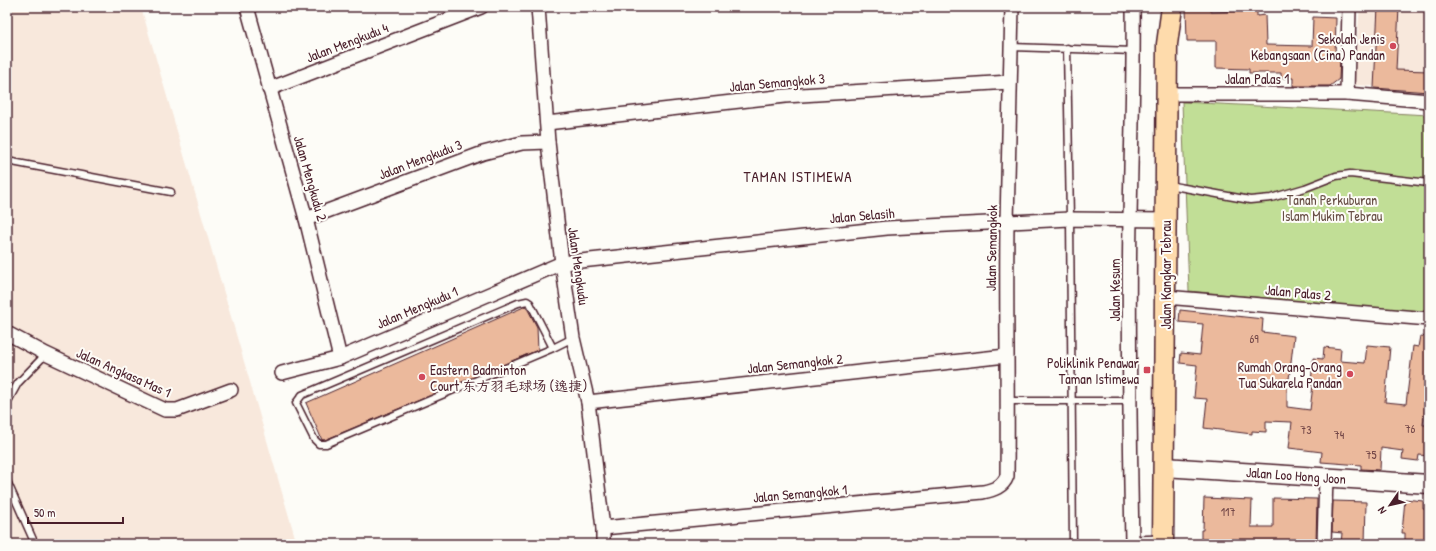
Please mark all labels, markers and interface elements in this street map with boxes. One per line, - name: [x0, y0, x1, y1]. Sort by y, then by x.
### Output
- street label: Jalan Mengkudu 4: [303, 18, 391, 67]
- place label: Sekolah Jenis Kebangsaan (Cina) Pandan: [1251, 29, 1385, 65]
- marker: Sekolah Jenis Kebangsaan (Cina) Pandan: [1388, 41, 1398, 51]
- street label: Jalan Semangkok 3: [728, 68, 826, 97]
- street label: Jalan Palas 1: [1225, 69, 1289, 88]
- street label: Jalan Mengkudu 2: [289, 133, 332, 224]
- street label: Jalan Mengkudu 3: [376, 134, 465, 185]
- district label: TAMAN ISTIMEWA: [743, 166, 853, 187]
- park label: Tanah Perkuburan Islam Mukim Tebrau: [1282, 190, 1383, 225]
- street label: Jalan Selasih: [829, 203, 895, 227]
- street label: Jalan Semangkok: [981, 205, 1002, 291]
- street label: Jalan Kangkar Tebrau: [1156, 220, 1176, 330]
- street label: Jalan Mengkudu: [563, 226, 594, 307]
- street label: Jalan Kesum: [1105, 259, 1124, 321]
- street label: Jalan Palas 2: [1264, 280, 1332, 304]
- street label: Jalan Mengkudu 1: [373, 281, 461, 334]
- house number: 69: [1249, 330, 1259, 347]
- street label: Jalan Angkasa Mas 1: [73, 343, 174, 402]
- street label: Jalan Semangkok 2: [746, 348, 844, 378]
- place label: Poliklinik Penawar Taman Istimewa: [1047, 353, 1140, 388]
- place label: Rumah Orang-Orang Tua Sukarela Pandan: [1238, 357, 1342, 392]
- place label: Eastern Badminton Court 东方羽毛球场 (逸捷): [430, 360, 587, 395]
- marker: Poliklinik Penawar Taman Istimewa: [1142, 365, 1152, 375]
- marker: Rumah Orang-Orang Tua Sukarela Pandan: [1345, 369, 1355, 379]
- marker: Eastern Badminton Court 东方羽毛球场 (逸捷): [417, 372, 427, 382]
- house number: 76: [1405, 420, 1416, 437]
- house number: 73: [1300, 421, 1312, 438]
- house number: 74: [1334, 426, 1345, 443]
- house number: 75: [1365, 446, 1377, 463]
- street label: Jalan Loo Hong Joon: [1245, 462, 1346, 489]
- street label: Jalan Semangkok 1: [752, 479, 848, 508]
- north arrow: [1370, 485, 1410, 525]
- scale bar: [28, 499, 123, 525]
- house number: 117: [1221, 503, 1235, 520]
- text: 50 m: [34, 504, 55, 521]
- text: N: [1374, 504, 1389, 517]

